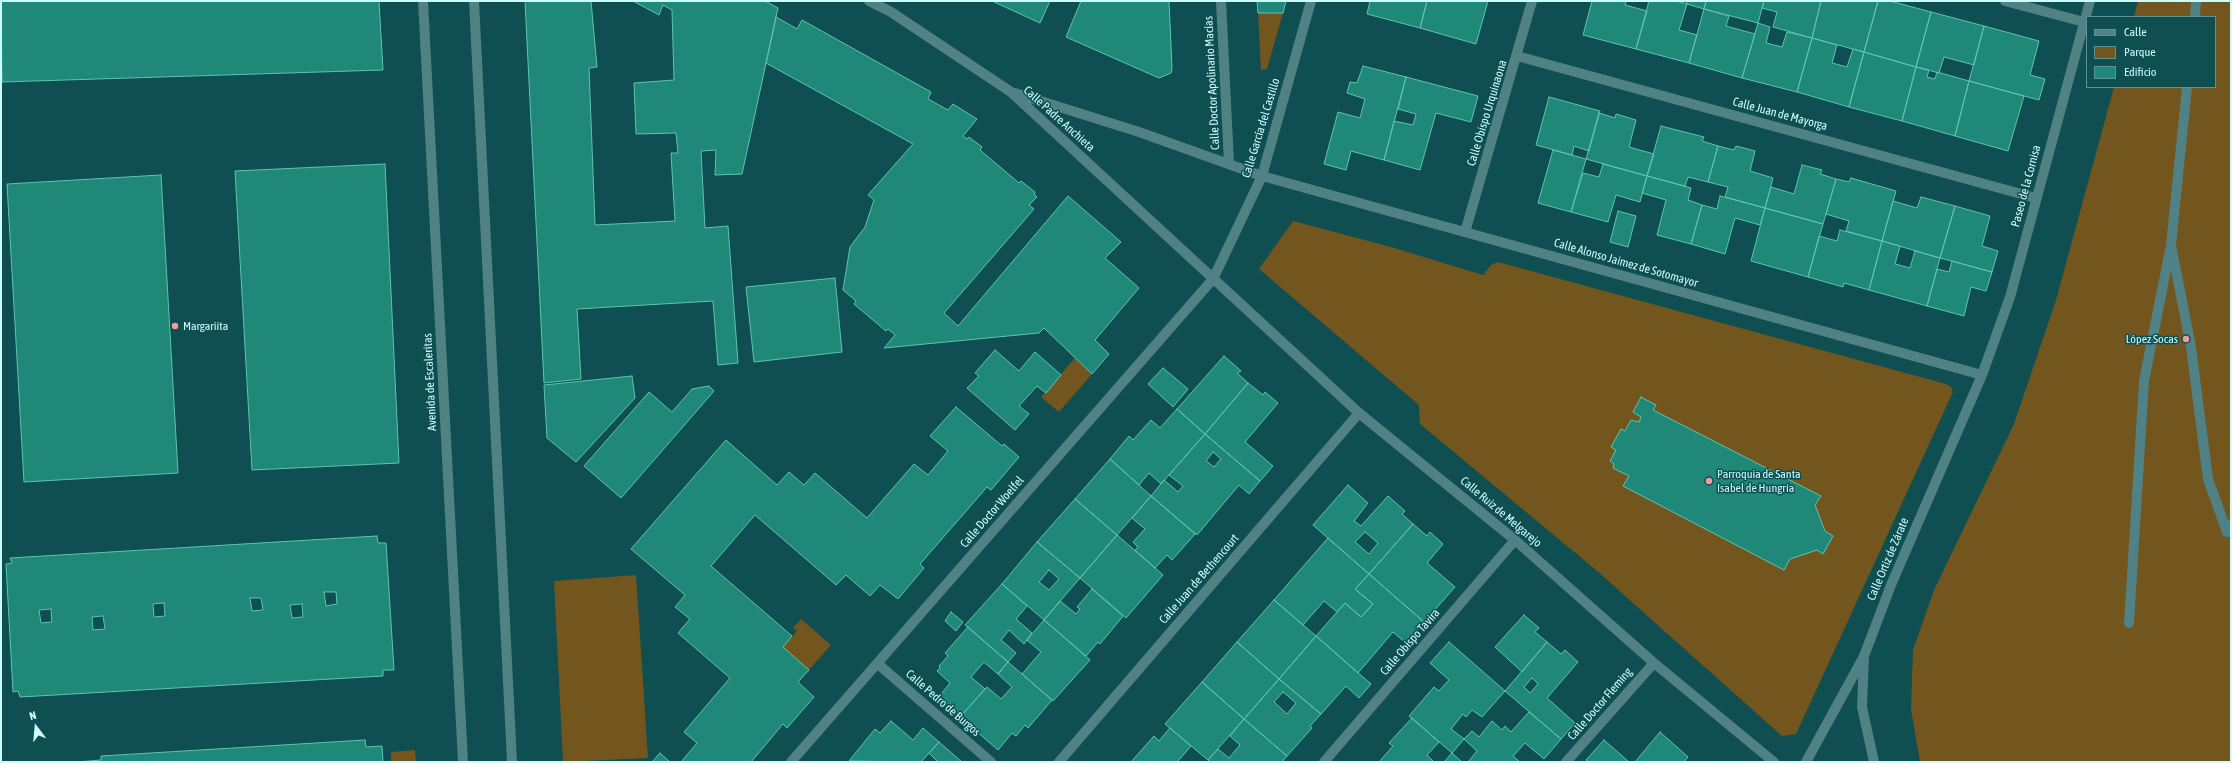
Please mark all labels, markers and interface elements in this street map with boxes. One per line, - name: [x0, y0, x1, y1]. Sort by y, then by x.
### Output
- street label: Calle Doctor Apolinario Macías: [1201, 16, 1223, 150]
- legend: [2086, 16, 2216, 88]
- text: Calle: [2124, 25, 2147, 39]
- text: Parque: [2124, 45, 2156, 59]
- street label: Calle Obispo Urquinaona: [1464, 58, 1510, 168]
- text: Edificio: [2124, 65, 2156, 79]
- street label: Calle García del Castillo: [1239, 76, 1283, 180]
- street label: Calle Padre Anchieta: [1020, 83, 1098, 155]
- street label: Calle Juan de Mayorga: [1731, 94, 1829, 134]
- street label: Paseo de la Cornisa: [2008, 143, 2044, 229]
- street label: Calle Alonso Jaimez de Sotomayor: [1552, 236, 1700, 290]
- place label: Margariita: [183, 319, 228, 333]
- marker: Margariita: [170, 321, 180, 331]
- place label: López Socas: [2126, 332, 2178, 346]
- street label: Avenida de Escaleritas: [420, 333, 440, 431]
- marker: López Socas: [2181, 334, 2191, 344]
- place label: Parroquia de Santa Isabel de Hungría: [1717, 467, 1801, 495]
- street label: Calle Doctor Woelfel: [957, 473, 1027, 551]
- street label: Calle Ruiz de Melgarejo: [1457, 474, 1545, 550]
- marker: Parroquia de Santa Isabel de Hungría: [1704, 476, 1714, 486]
- street label: Calle Ortiz de Zárate: [1864, 516, 1912, 602]
- street label: Calle Juan de Bethencourt: [1156, 531, 1242, 627]
- street label: Calle Obispo Tavira: [1377, 606, 1443, 678]
- street label: Calle Doctor Fleming: [1565, 665, 1635, 743]
- street label: Calle Pedro de Burgos: [903, 667, 983, 739]
- north arrow: [16, 707, 56, 747]
- text: N: [28, 709, 37, 722]

